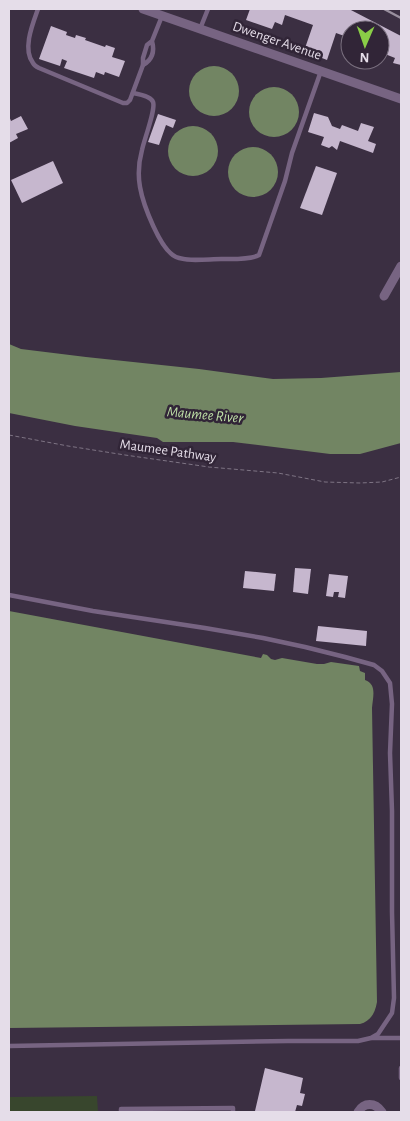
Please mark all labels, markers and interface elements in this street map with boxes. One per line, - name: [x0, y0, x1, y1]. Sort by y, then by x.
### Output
- street label: Dwenger Avenue: [231, 19, 323, 63]
- north arrow: [340, 20, 390, 70]
- text: N: [359, 50, 370, 64]
- water label: Maumee River: [166, 404, 245, 426]
- street label: Maumee Pathway: [119, 437, 217, 465]

